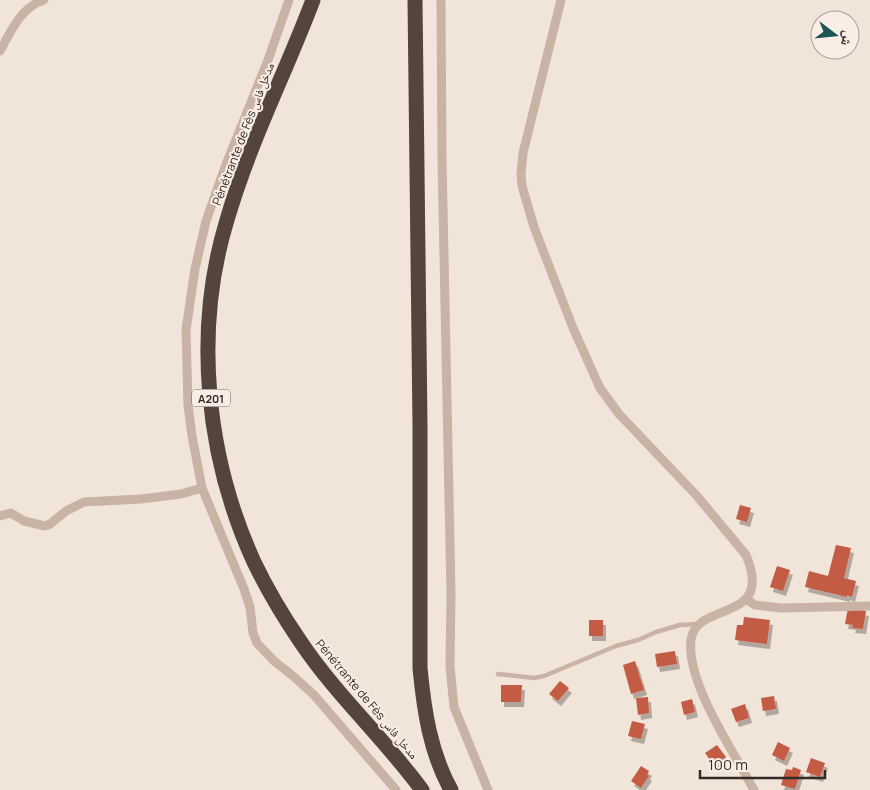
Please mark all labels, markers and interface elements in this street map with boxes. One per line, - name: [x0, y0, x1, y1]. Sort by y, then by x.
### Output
- north arrow: [810, 10, 860, 60]
- text: ش: [837, 29, 859, 49]
- street label: Pénétrante de Fès مدخل فاس: [208, 60, 278, 208]
- road number: A201: [192, 389, 230, 406]
- street label: Pénétrante de Fès مدخل فاس: [312, 636, 422, 762]
- scale bar: [700, 748, 825, 780]
- text: 100 m: [708, 754, 748, 775]

